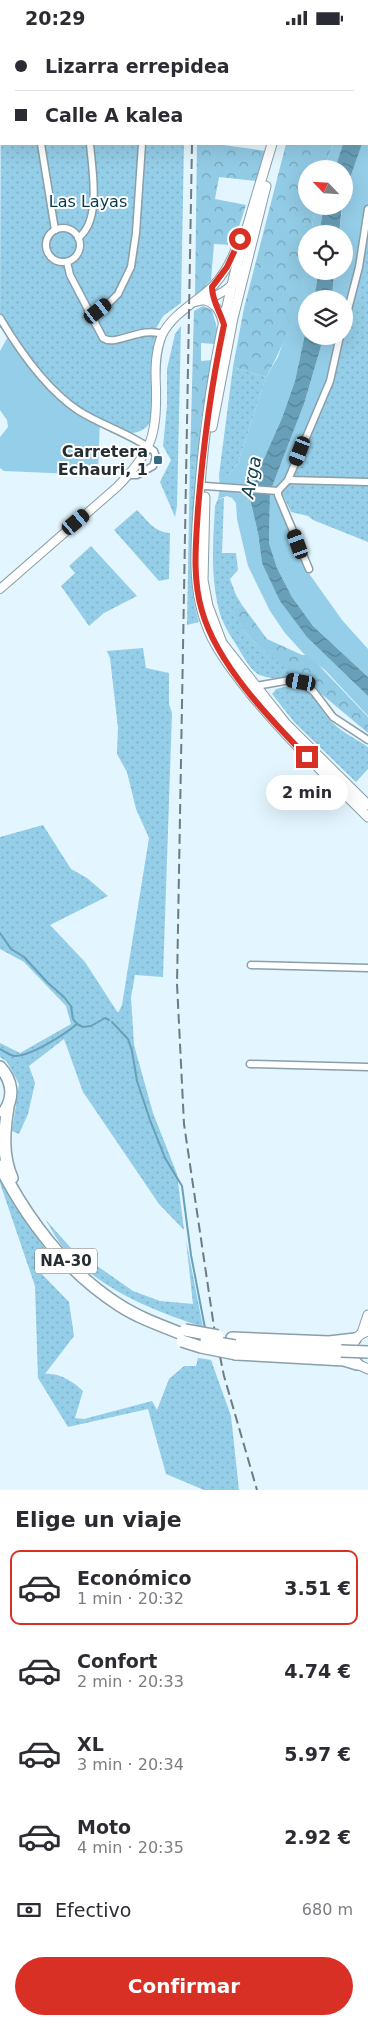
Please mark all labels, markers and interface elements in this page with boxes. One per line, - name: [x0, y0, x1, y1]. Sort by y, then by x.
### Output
- text: 20:29: [25, 7, 85, 29]
- text: Lizarra errepidea: [45, 55, 230, 77]
- text: Calle A kalea: [45, 104, 183, 126]
- north arrow: [298, 160, 352, 215]
- map controls: [298, 160, 353, 345]
- park label: Las Layas: [49, 192, 127, 211]
- button: locate: [298, 225, 353, 280]
- route start: [229, 228, 251, 250]
- button: layers: [298, 290, 353, 345]
- car: [81, 296, 114, 326]
- car: [287, 434, 312, 468]
- place label: Carretera Echauri, 1: [58, 442, 148, 479]
- marker: Carretera Echauri, 1: [152, 454, 164, 466]
- water label: Arga: [236, 454, 265, 501]
- car: [59, 507, 92, 537]
- car: [285, 527, 310, 561]
- car: [284, 672, 317, 692]
- route end: [296, 746, 318, 768]
- callout: 2 min: [266, 775, 348, 809]
- text: 2 min: [282, 783, 332, 802]
- road number: NA-30: [35, 1249, 97, 1273]
- text: Elige un viaje: [15, 1507, 182, 1532]
- icon: car: [17, 1565, 62, 1610]
- text: Económico: [77, 1567, 192, 1589]
- text: 3.51 €: [284, 1577, 351, 1599]
- text: 1 min · 20:32: [77, 1589, 184, 1608]
- icon: car: [17, 1648, 62, 1693]
- text: Confort: [77, 1650, 157, 1672]
- text: 4.74 €: [284, 1660, 351, 1682]
- text: 2 min · 20:33: [77, 1672, 184, 1691]
- icon: car: [17, 1731, 62, 1776]
- text: XL: [77, 1733, 104, 1755]
- text: 5.97 €: [284, 1743, 351, 1765]
- text: 3 min · 20:34: [77, 1755, 184, 1774]
- icon: car: [17, 1814, 62, 1859]
- text: Moto: [77, 1816, 131, 1838]
- text: 2.92 €: [284, 1826, 351, 1848]
- text: 4 min · 20:35: [77, 1838, 184, 1857]
- icon: cash: [15, 1896, 43, 1924]
- text: Efectivo: [55, 1899, 131, 1921]
- text: 680 m: [302, 1900, 353, 1919]
- button: Confirmar: [15, 1957, 353, 2015]

